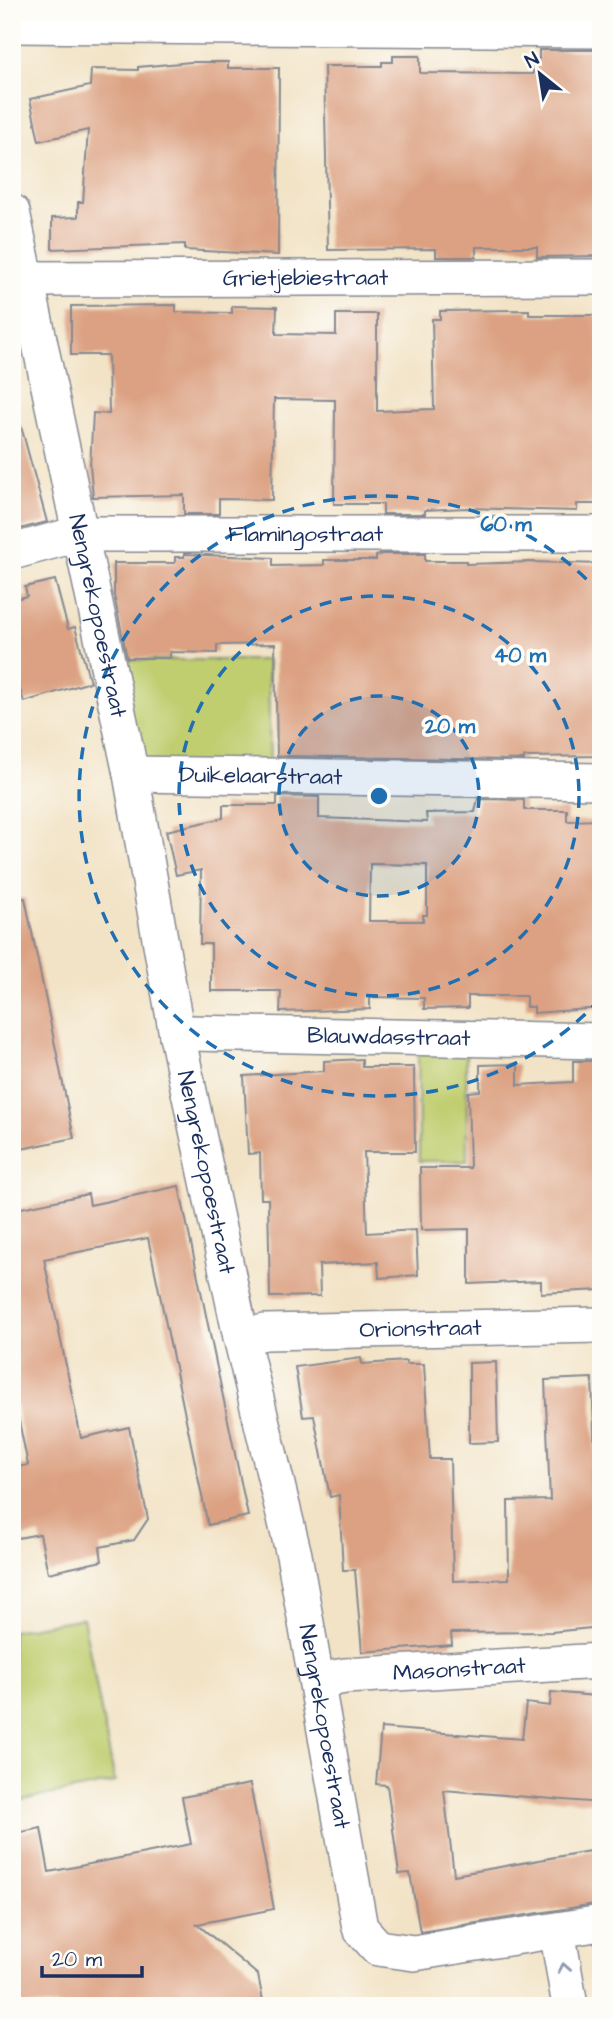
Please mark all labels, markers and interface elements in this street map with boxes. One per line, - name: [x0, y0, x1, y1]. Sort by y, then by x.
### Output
- north arrow: [504, 38, 574, 108]
- text: N: [520, 46, 544, 75]
- street label: Grietjebiestraat: [223, 262, 389, 294]
- text: 60 m: [480, 510, 532, 539]
- street label: Nengrekopoestraat: [60, 511, 135, 721]
- street label: Flamingostraat: [228, 518, 384, 551]
- text: 40 m: [494, 641, 547, 670]
- text: 20 m: [424, 712, 476, 741]
- street label: Duikelaarstraat: [179, 759, 343, 793]
- centre of rings: [367, 784, 391, 808]
- street label: Blauwdasstraat: [307, 1019, 471, 1054]
- street label: Nengrekopoestraat: [169, 1068, 243, 1278]
- street label: Orionstraat: [359, 1311, 483, 1346]
- street label: Nengrekopoestraat: [291, 1622, 358, 1832]
- street label: Masonstraat: [392, 1649, 527, 1689]
- scale bar: [42, 1934, 142, 1978]
- text: 20 m: [52, 1945, 103, 1974]
- one-way arrow: [557, 1962, 572, 1974]

